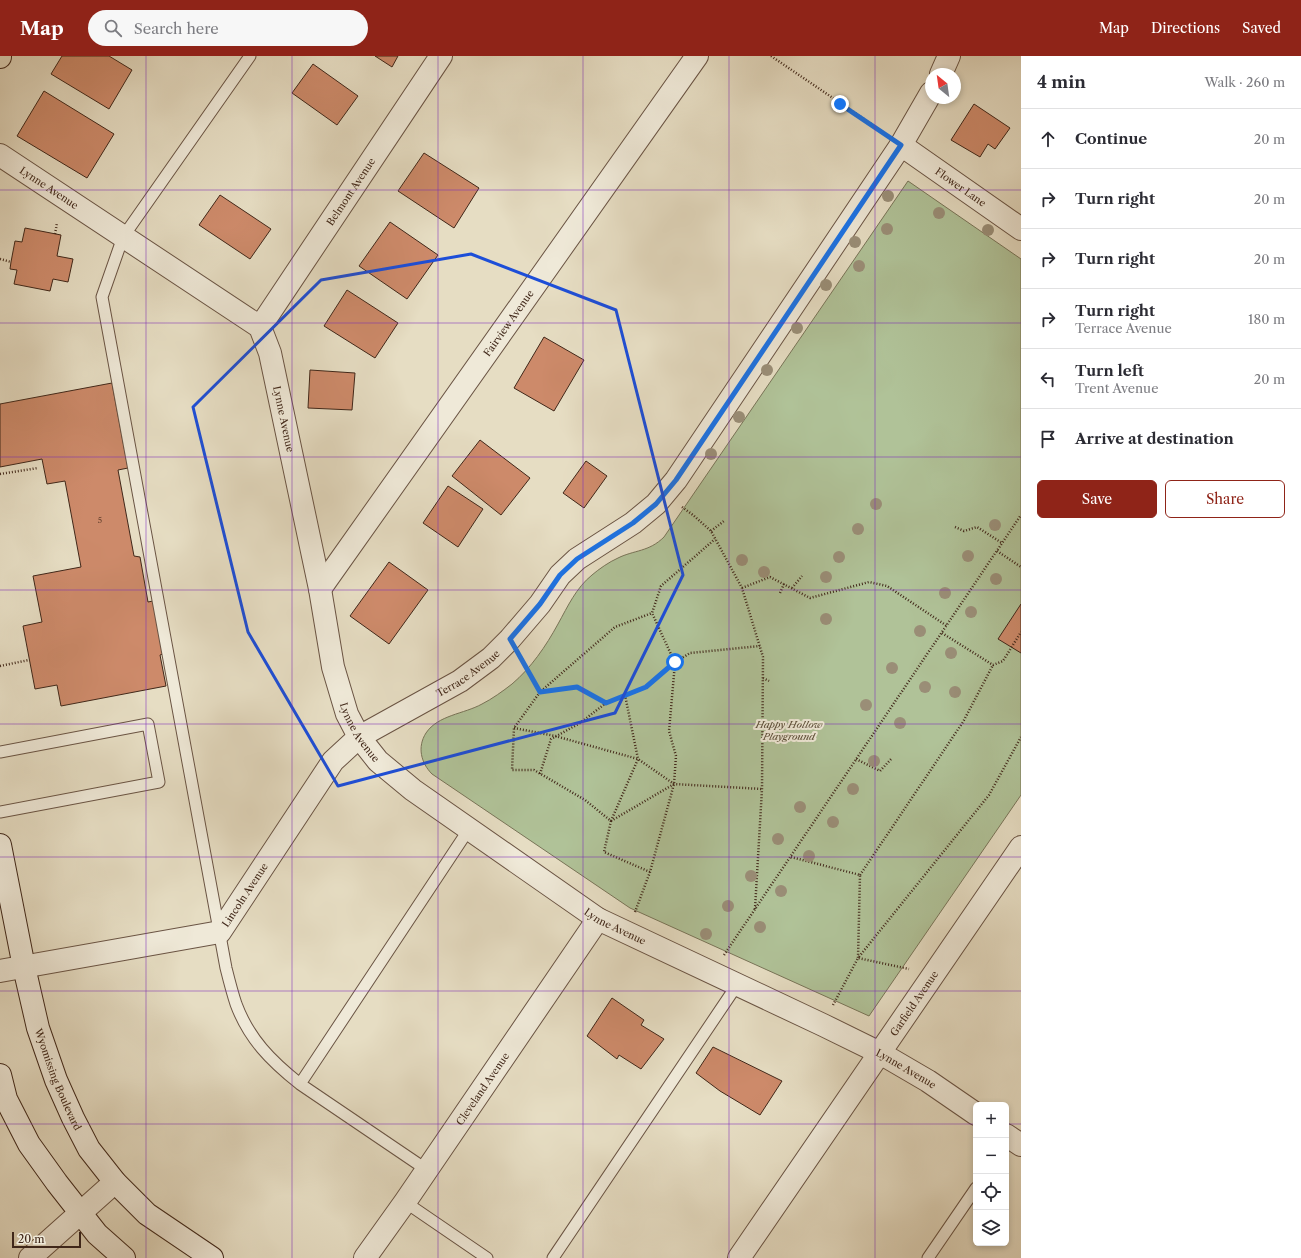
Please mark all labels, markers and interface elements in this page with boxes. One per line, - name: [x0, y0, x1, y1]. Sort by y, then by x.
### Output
- search box: [88, 10, 368, 46]
- text: Map: [20, 17, 64, 40]
- icon: search: [102, 17, 124, 39]
- text: Search here: [134, 19, 219, 38]
- text: Map: [1099, 19, 1129, 37]
- text: Directions: [1151, 19, 1220, 37]
- text: Saved: [1242, 19, 1281, 37]
- north arrow: [925, 68, 961, 104]
- text: 4 min: [1037, 72, 1086, 92]
- text: Walk · 260 m: [1204, 74, 1285, 90]
- route end: [831, 95, 849, 113]
- icon: ahead: [1037, 128, 1059, 150]
- text: Continue: [1075, 129, 1147, 148]
- text: 20 m: [1254, 131, 1285, 147]
- street label: Belmont Avenue: [324, 155, 378, 228]
- street label: Lynne Avenue: [17, 164, 81, 212]
- street label: Flower Lane: [932, 165, 989, 210]
- icon: right: [1037, 188, 1059, 210]
- text: Turn right: [1075, 189, 1155, 208]
- text: 20 m: [1254, 191, 1285, 207]
- icon: right: [1037, 248, 1059, 270]
- text: Turn right: [1075, 249, 1155, 268]
- text: 20 m: [1254, 251, 1285, 267]
- street label: Fairview Avenue: [481, 287, 537, 359]
- text: Turn right: [1075, 301, 1155, 320]
- icon: right: [1037, 308, 1059, 330]
- text: 180 m: [1248, 311, 1285, 327]
- text: Terrace Avenue: [1075, 320, 1172, 336]
- text: Turn left: [1075, 361, 1144, 380]
- icon: left: [1037, 368, 1059, 390]
- text: 20 m: [1254, 371, 1285, 387]
- text: Trent Avenue: [1075, 380, 1158, 396]
- street label: Lynne Avenue: [270, 385, 297, 454]
- icon: arrive: [1037, 428, 1059, 450]
- text: Arrive at destination: [1075, 429, 1234, 448]
- button: Save: [1037, 480, 1157, 518]
- button: Share: [1165, 480, 1285, 518]
- house number: 5: [98, 515, 102, 525]
- street label: Terrace Avenue: [434, 647, 503, 700]
- route start: [666, 653, 684, 671]
- street label: Lynne Avenue: [337, 701, 383, 765]
- park label: Happy Hollow Playground: [754, 718, 823, 743]
- street label: Lincoln Avenue: [219, 860, 271, 930]
- street label: Lynne Avenue: [581, 905, 648, 948]
- street label: Garfield Avenue: [887, 968, 941, 1039]
- street label: Wyomissing Boulevard: [31, 1026, 84, 1132]
- street label: Lynne Avenue: [874, 1046, 939, 1092]
- street label: Cleveland Avenue: [453, 1050, 512, 1128]
- map controls: [973, 1102, 1009, 1246]
- button: +: [973, 1102, 1009, 1138]
- button: −: [973, 1138, 1009, 1174]
- button: locate: [973, 1174, 1009, 1210]
- button: layers: [973, 1210, 1009, 1246]
- scale bar: [12, 1230, 81, 1249]
- text: 20 m: [18, 1232, 44, 1246]

